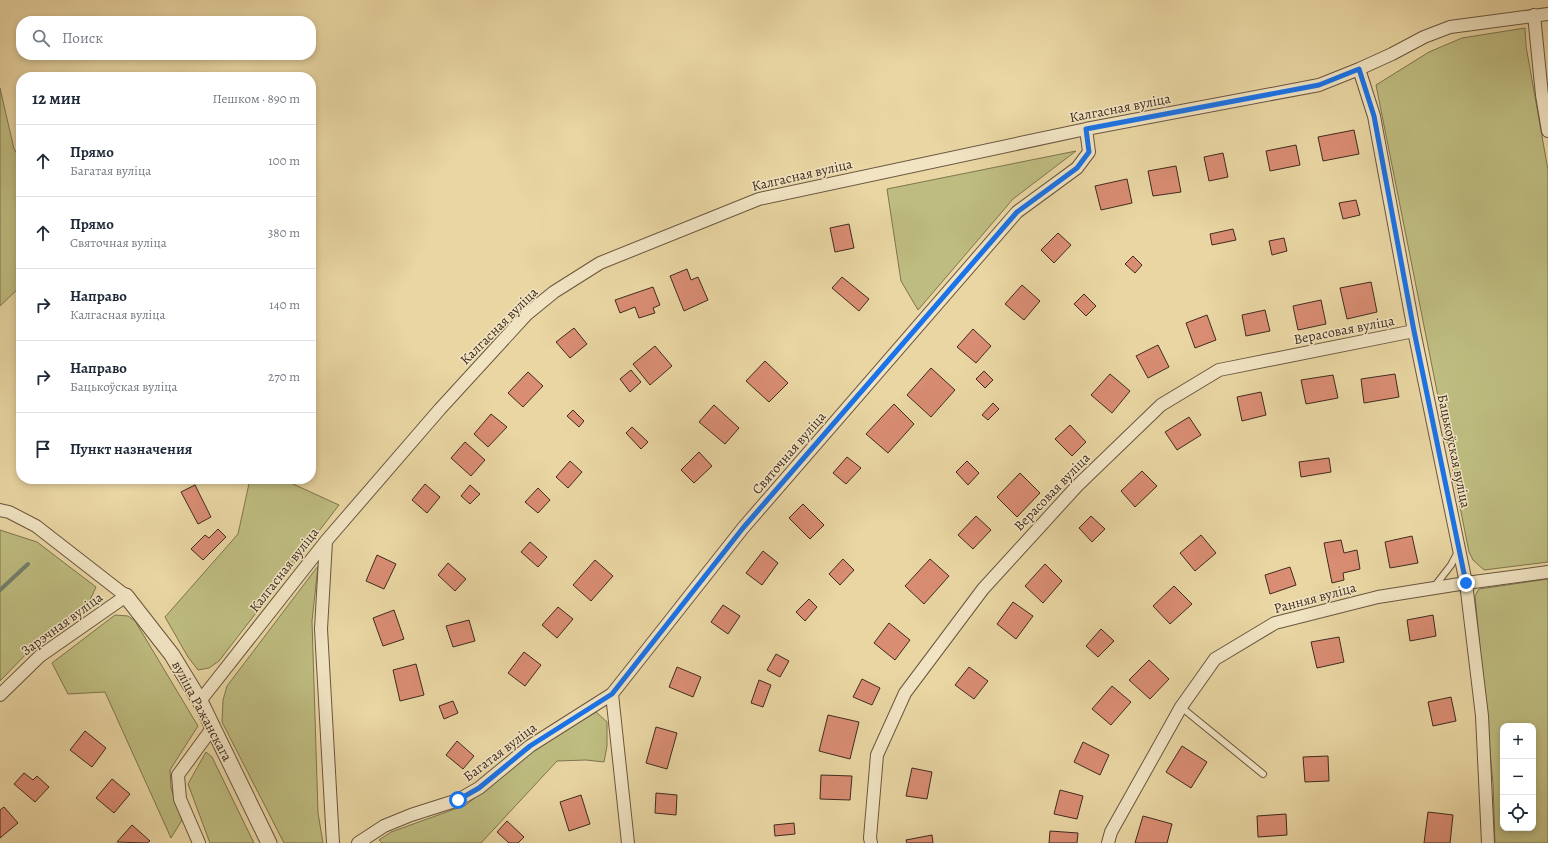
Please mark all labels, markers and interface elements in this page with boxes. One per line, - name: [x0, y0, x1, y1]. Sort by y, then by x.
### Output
- search box: [16, 16, 316, 60]
- icon: search: [30, 27, 52, 49]
- text: Поиск: [62, 28, 103, 48]
- text: 12 мин: [32, 87, 81, 110]
- street label: Калгасная вуліца: [1068, 89, 1173, 127]
- text: Пешком · 890 m: [212, 90, 300, 107]
- text: Прямо: [70, 142, 114, 162]
- icon: ahead: [32, 150, 54, 172]
- text: 100 m: [268, 152, 300, 169]
- street label: Калгасная вуліца: [750, 154, 855, 196]
- text: Багатая вуліца: [70, 162, 151, 179]
- text: Прямо: [70, 214, 114, 234]
- icon: ahead: [32, 222, 54, 244]
- text: 380 m: [268, 224, 300, 241]
- text: Святочная вуліца: [70, 234, 167, 251]
- street label: Калгасная вуліца: [456, 283, 542, 369]
- text: Направо: [70, 286, 127, 306]
- icon: right: [32, 294, 54, 316]
- text: 140 m: [269, 296, 300, 313]
- text: Калгасная вуліца: [70, 306, 166, 323]
- street label: Верасовая вуліца: [1292, 311, 1396, 349]
- text: Направо: [70, 358, 127, 378]
- icon: right: [32, 366, 54, 388]
- text: 270 m: [268, 368, 300, 385]
- text: Бацькоўская вуліца: [70, 378, 178, 395]
- street label: Бацькоўская вуліца: [1433, 392, 1475, 510]
- street label: Святочная вуліца: [748, 407, 831, 499]
- icon: arrive: [32, 438, 54, 460]
- text: Пункт назначения: [70, 439, 192, 459]
- street label: Верасовая вуліца: [1010, 448, 1095, 535]
- street label: Калгасная вуліца: [245, 523, 323, 616]
- route end: [1457, 574, 1475, 592]
- street label: Ранняя вуліца: [1272, 578, 1359, 618]
- street label: Зарэчная вуліца: [17, 588, 107, 660]
- street label: вуліца Ражанскага: [167, 657, 237, 765]
- street label: Багатая вуліца: [459, 718, 541, 786]
- map controls: [1500, 723, 1536, 831]
- button: +: [1500, 723, 1536, 759]
- button: −: [1500, 759, 1536, 795]
- route start: [449, 791, 467, 809]
- button: locate: [1500, 795, 1536, 831]

